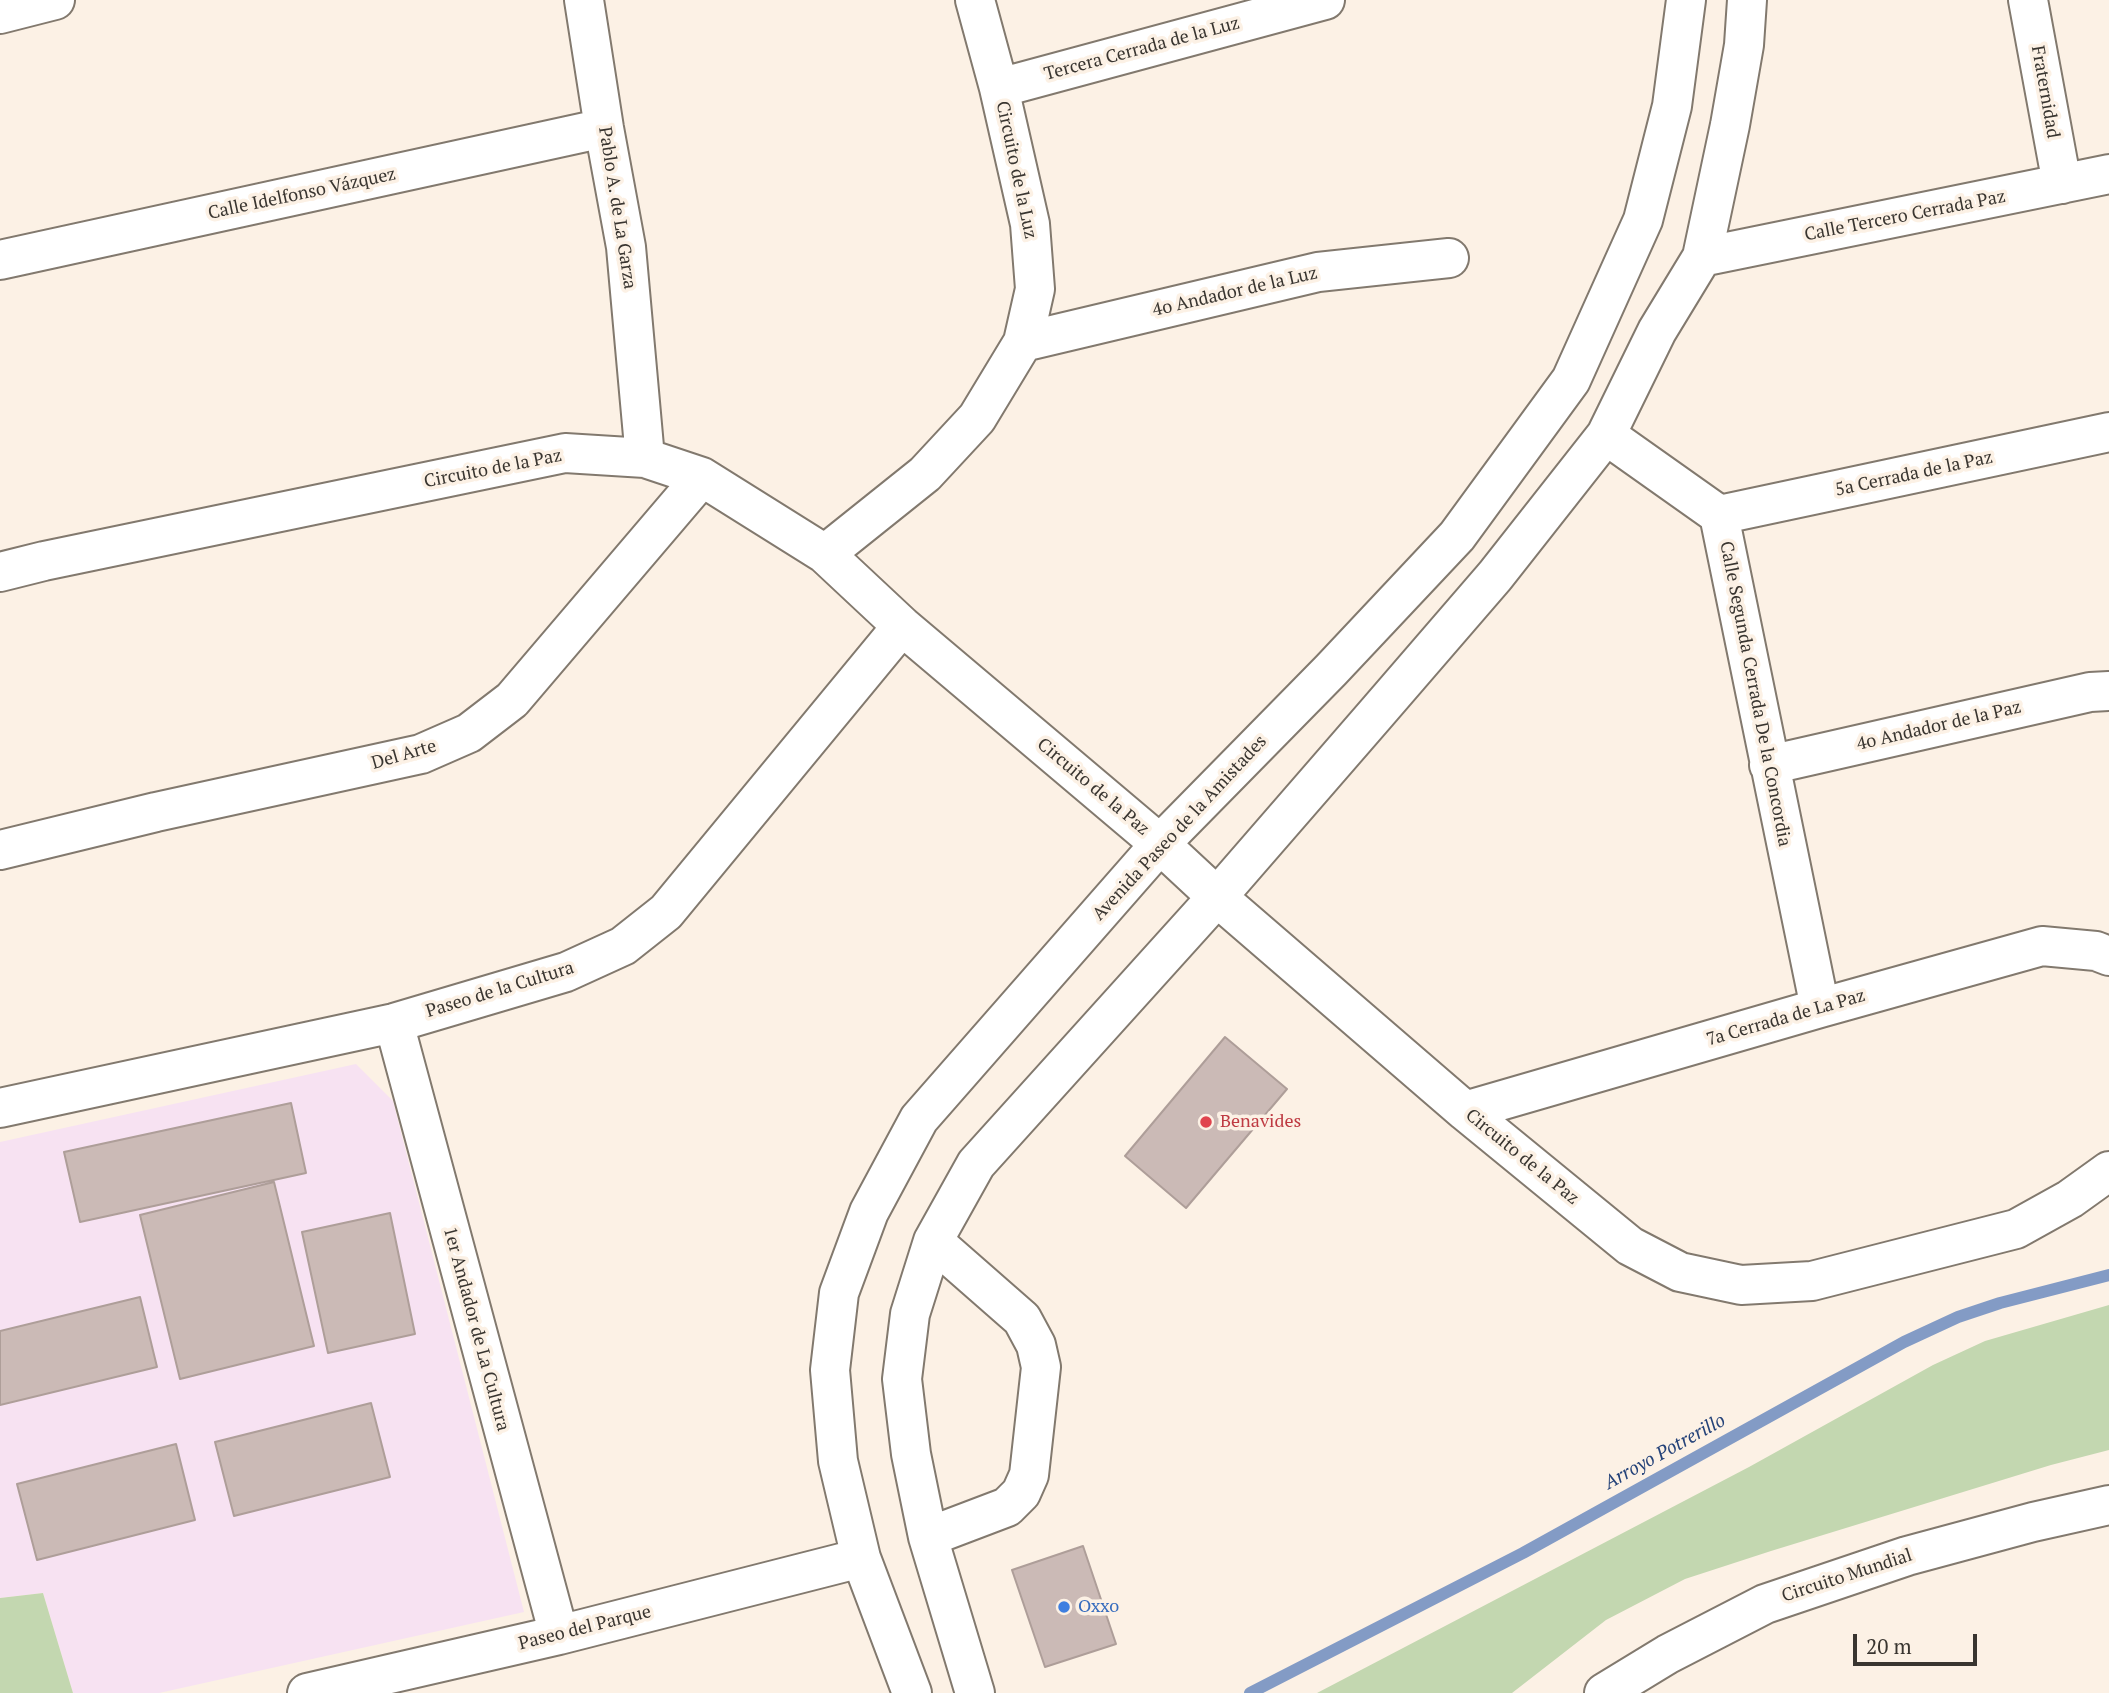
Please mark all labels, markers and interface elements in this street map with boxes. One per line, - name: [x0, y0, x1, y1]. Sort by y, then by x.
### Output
- street label: Tercera Cerrada de la Luz: [1042, 13, 1242, 85]
- street label: Fraternidad: [2026, 44, 2064, 140]
- street label: Circuito de la Luz: [991, 99, 1041, 241]
- street label: Pablo A. de La Garza: [594, 125, 640, 291]
- street label: Calle Idelfonso Vázquez: [206, 164, 398, 224]
- street label: Calle Tercero Cerrada Paz: [1803, 186, 2007, 246]
- street label: 4o Andador de la Luz: [1150, 263, 1320, 321]
- street label: Circuito de la Paz: [422, 445, 564, 493]
- street label: 5a Cerrada de la Paz: [1833, 447, 1995, 501]
- street label: Calle Segunda Cerrada De la Concordia: [1715, 540, 1795, 848]
- street label: 4o Andador de la Paz: [1855, 697, 2023, 755]
- street label: Avenida Paseo de la Amistades: [1088, 731, 1272, 925]
- street label: Circuito de la Paz: [1032, 734, 1154, 840]
- street label: Del Arte: [369, 735, 439, 775]
- street label: Paseo de la Cultura: [423, 957, 577, 1023]
- street label: 7a Cerrada de La Paz: [1704, 985, 1868, 1051]
- street label: Circuito de la Paz: [1461, 1105, 1583, 1209]
- place label: Benavides: [1220, 1111, 1301, 1133]
- marker: Benavides: [1198, 1114, 1214, 1130]
- street label: 1er Andador de La Cultura: [438, 1225, 514, 1433]
- water label: Arroyo Potrerillo: [1600, 1409, 1730, 1495]
- street label: Circuito Mundial: [1779, 1545, 1915, 1607]
- place label: Oxxo: [1078, 1596, 1119, 1618]
- marker: Oxxo: [1056, 1599, 1072, 1615]
- street label: Paseo del Parque: [517, 1601, 653, 1655]
- scale bar: [1857, 1620, 1981, 1664]
- text: 20 m: [1866, 1632, 1912, 1660]

